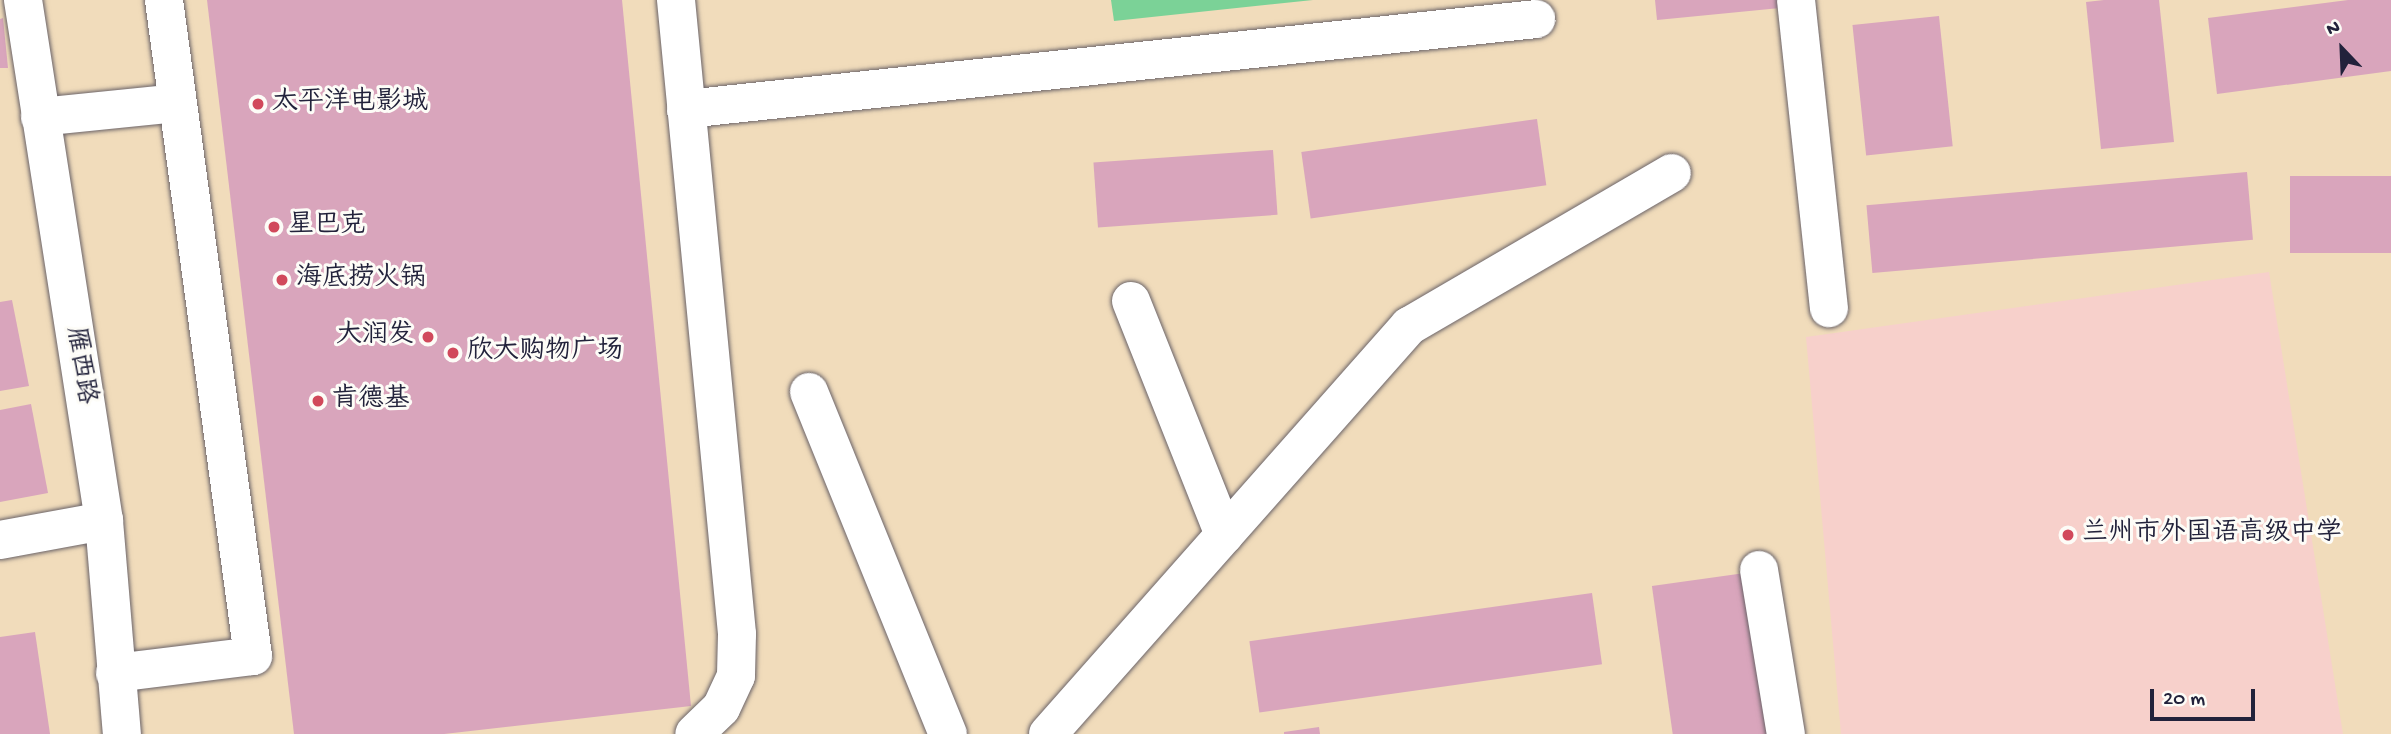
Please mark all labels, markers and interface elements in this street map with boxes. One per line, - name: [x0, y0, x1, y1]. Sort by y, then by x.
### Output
- north arrow: [2307, 14, 2377, 84]
- text: N: [2323, 16, 2344, 42]
- place label: 太平洋电影城: [272, 88, 428, 120]
- marker: 太平洋电影城: [250, 96, 266, 112]
- place label: 星巴克: [288, 211, 366, 243]
- marker: 星巴克: [266, 219, 282, 235]
- place label: 海底捞火锅: [296, 264, 426, 296]
- marker: 海底捞火锅: [274, 272, 290, 288]
- place label: 大润发: [336, 321, 414, 353]
- street label: 雁西路: [57, 325, 101, 407]
- marker: 大润发: [420, 329, 436, 345]
- place label: 欣大购物广场: [467, 337, 623, 369]
- marker: 欣大购物广场: [445, 345, 461, 361]
- place label: 肯德基: [332, 385, 410, 417]
- marker: 肯德基: [310, 393, 326, 409]
- place label: 兰州市外国语高级中学: [2082, 519, 2342, 551]
- marker: 兰州市外国语高级中学: [2060, 527, 2076, 543]
- scale bar: [2153, 674, 2258, 718]
- text: 20 m: [2163, 688, 2205, 713]

